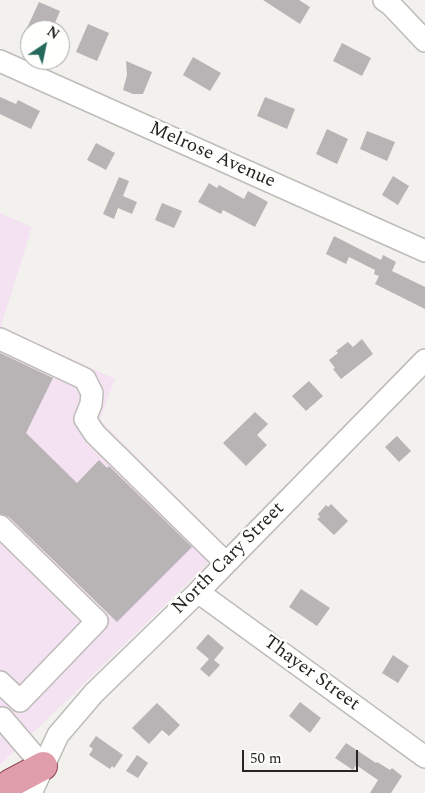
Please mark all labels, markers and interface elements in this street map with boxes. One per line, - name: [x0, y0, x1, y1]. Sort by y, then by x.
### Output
- north arrow: [20, 20, 70, 70]
- text: N: [42, 21, 64, 45]
- street label: Melrose Avenue: [145, 118, 279, 194]
- street label: North Cary Street: [168, 498, 290, 620]
- street label: Thayer Street: [258, 631, 364, 717]
- scale bar: [245, 740, 361, 772]
- text: 50 m: [250, 747, 282, 770]

